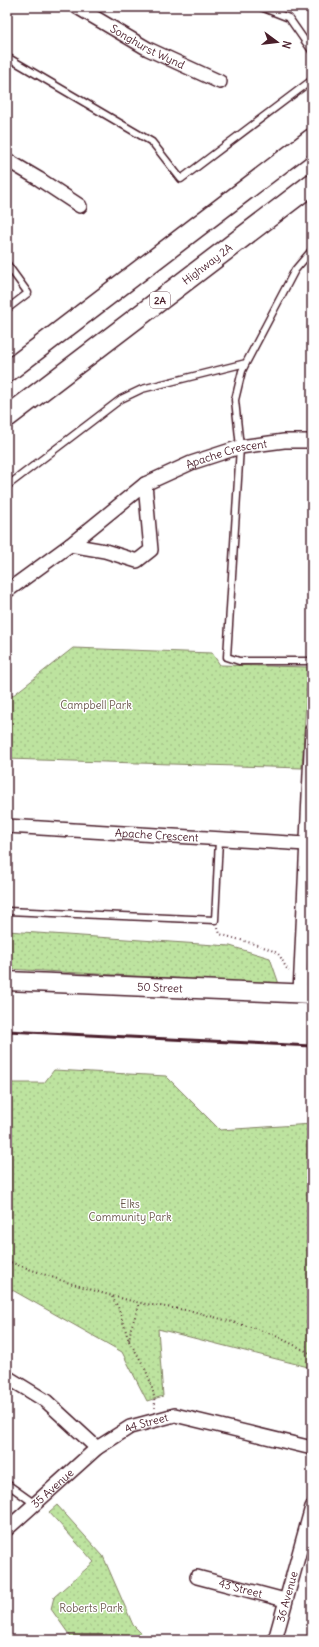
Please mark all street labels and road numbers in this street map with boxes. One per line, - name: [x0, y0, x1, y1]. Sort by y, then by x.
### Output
- street label: Songhurst Wynd: [108, 21, 187, 72]
- street label: Highway 2A: [179, 240, 235, 288]
- road number: 2A: [150, 292, 170, 308]
- street label: Apache Crescent: [183, 436, 268, 471]
- street label: Apache Crescent: [115, 826, 199, 845]
- street label: 50 Street: [137, 980, 183, 995]
- street label: 44 Street: [122, 1410, 170, 1436]
- street label: 35 Avenue: [28, 1466, 76, 1511]
- street label: 36 Avenue: [273, 1570, 301, 1624]
- street label: 43 Street: [217, 1576, 264, 1601]

